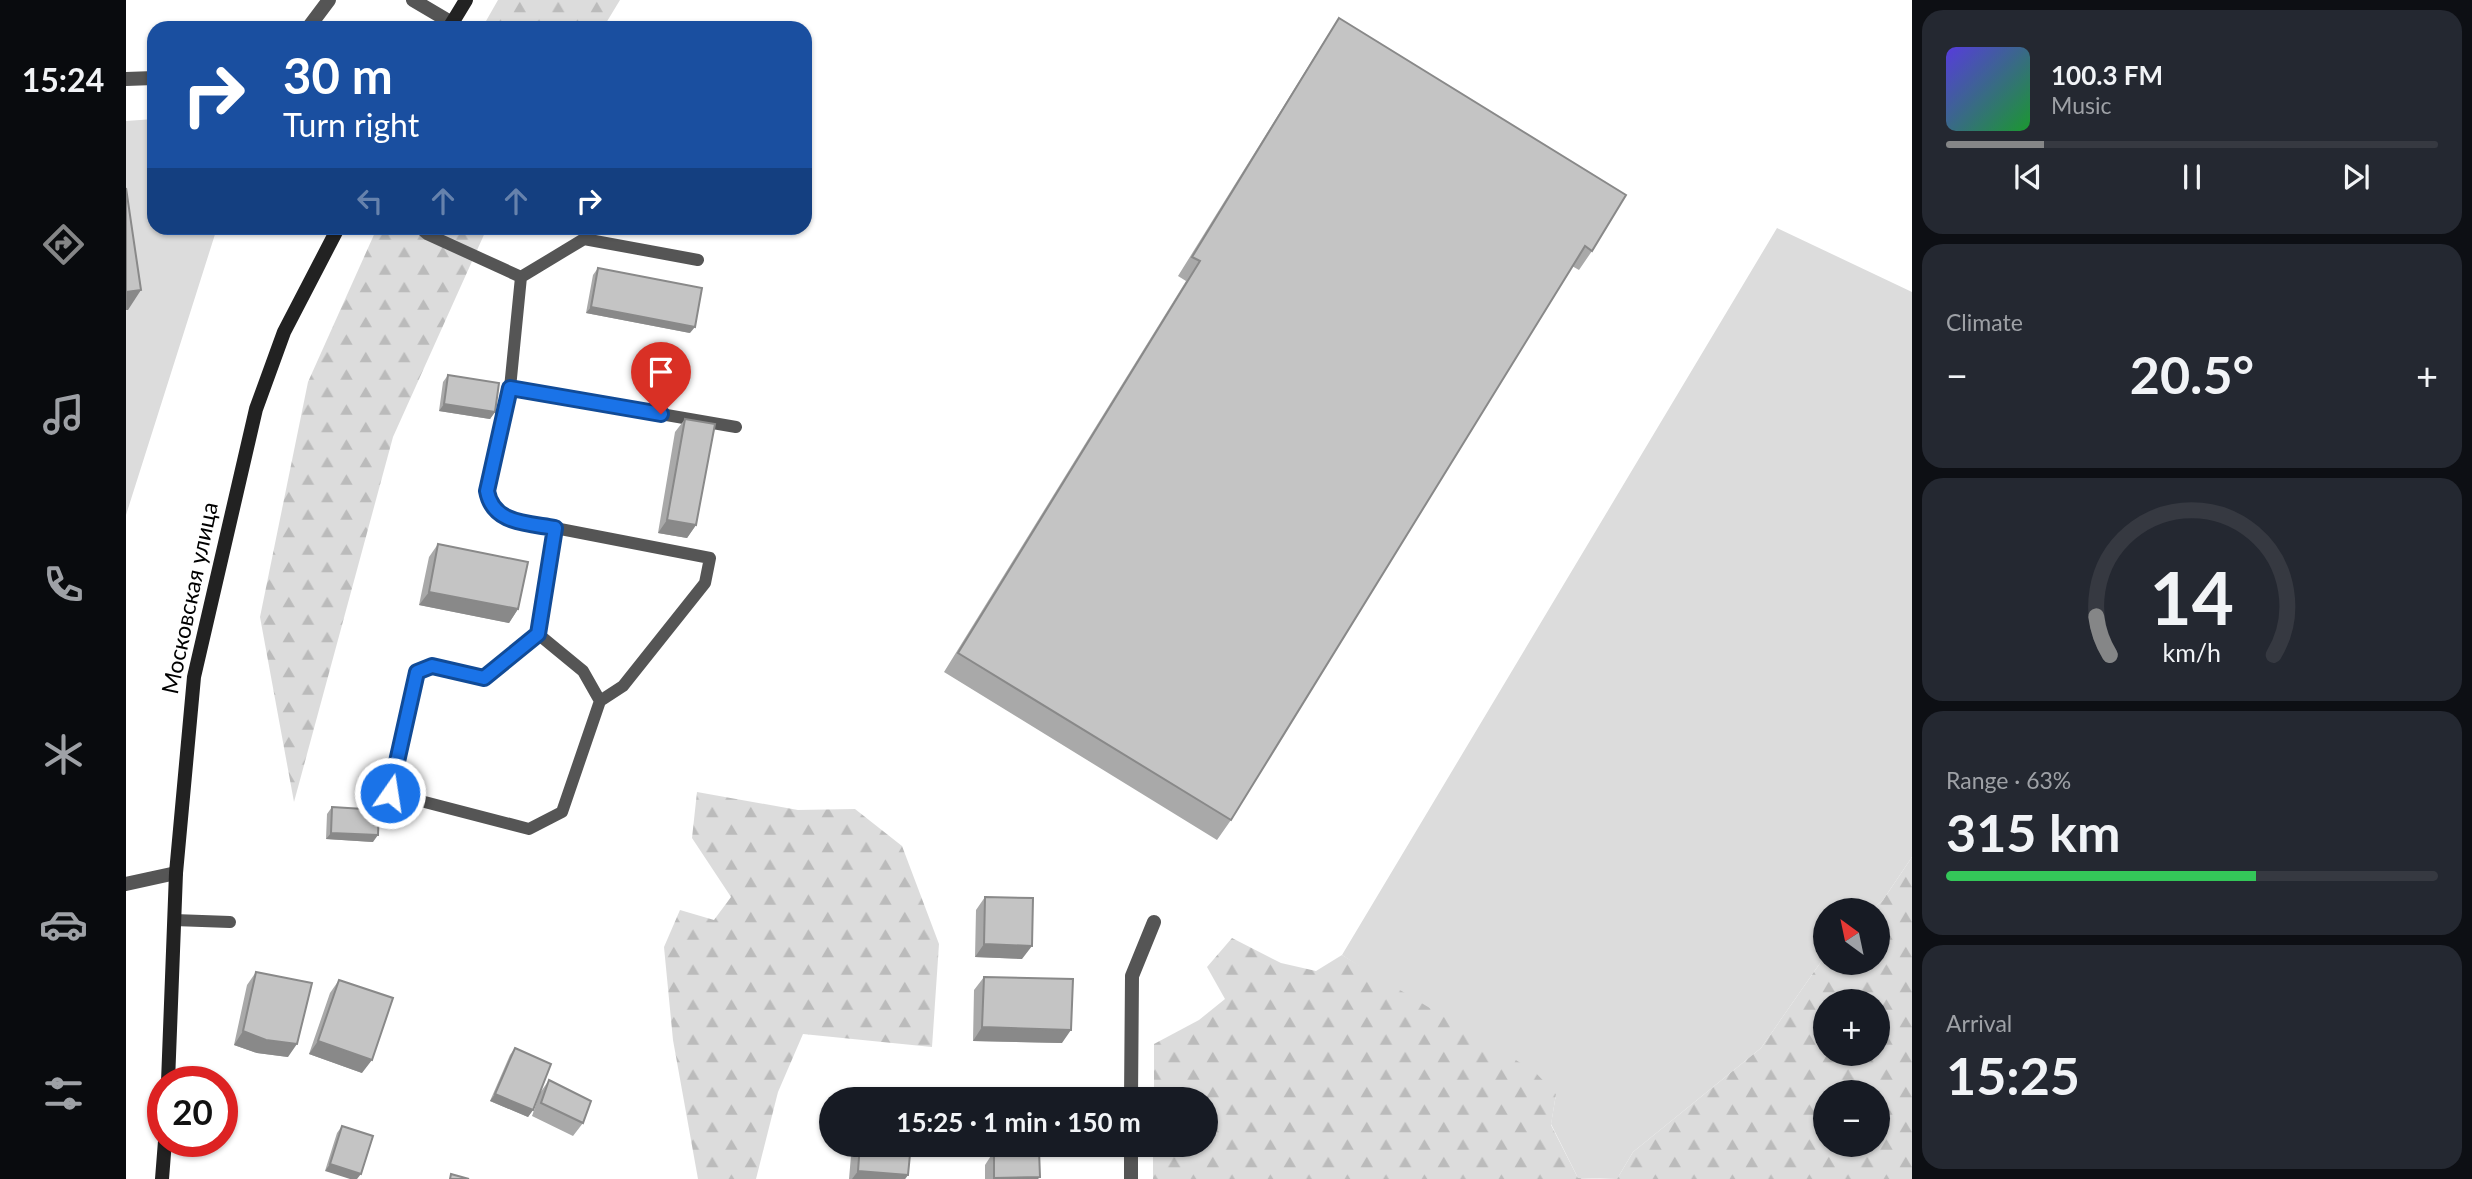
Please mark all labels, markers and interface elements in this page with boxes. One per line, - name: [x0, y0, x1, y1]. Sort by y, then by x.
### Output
- text: 30 m: [283, 46, 393, 104]
- icon: right: [168, 49, 259, 140]
- text: 100.3 FM: [2051, 59, 2163, 91]
- text: 15:24: [22, 60, 104, 99]
- text: Music: [2051, 91, 2111, 119]
- text: Turn right: [283, 105, 419, 144]
- icon: previous: [2009, 158, 2047, 196]
- icon: pause: [2173, 158, 2211, 196]
- icon: next: [2337, 158, 2375, 196]
- icon: left: [351, 182, 389, 220]
- icon: ahead: [424, 182, 462, 220]
- icon: ahead: [497, 182, 535, 220]
- icon: right: [570, 182, 608, 220]
- icon: directions: [39, 220, 88, 269]
- text: Climate: [1946, 308, 2023, 336]
- pin: [631, 342, 691, 414]
- text: 20.5°: [2130, 343, 2254, 405]
- text: −: [1946, 352, 1968, 398]
- text: +: [2416, 352, 2438, 398]
- icon: arrive: [642, 353, 680, 391]
- icon: music: [39, 390, 88, 439]
- street label: Московская улица: [155, 499, 223, 696]
- text: 14: [2150, 554, 2234, 642]
- icon: phone: [39, 560, 88, 609]
- text: km/h: [2163, 637, 2221, 667]
- icon: climate: [39, 730, 88, 779]
- position arrow: [353, 756, 427, 830]
- text: Range · 63%: [1946, 766, 2071, 794]
- text: 315 km: [1946, 801, 2120, 863]
- north arrow: [1813, 898, 1890, 975]
- map controls: [1813, 898, 1890, 1157]
- icon: car: [39, 900, 88, 949]
- button: +: [1813, 989, 1890, 1066]
- text: Arrival: [1946, 1009, 2012, 1037]
- text: 15:25: [1946, 1044, 2080, 1106]
- speed limit sign: 20: [147, 1066, 238, 1157]
- icon: filters: [39, 1069, 88, 1118]
- button: −: [1813, 1080, 1890, 1157]
- text: 15:25 · 1 min · 150 m: [896, 1106, 1141, 1138]

